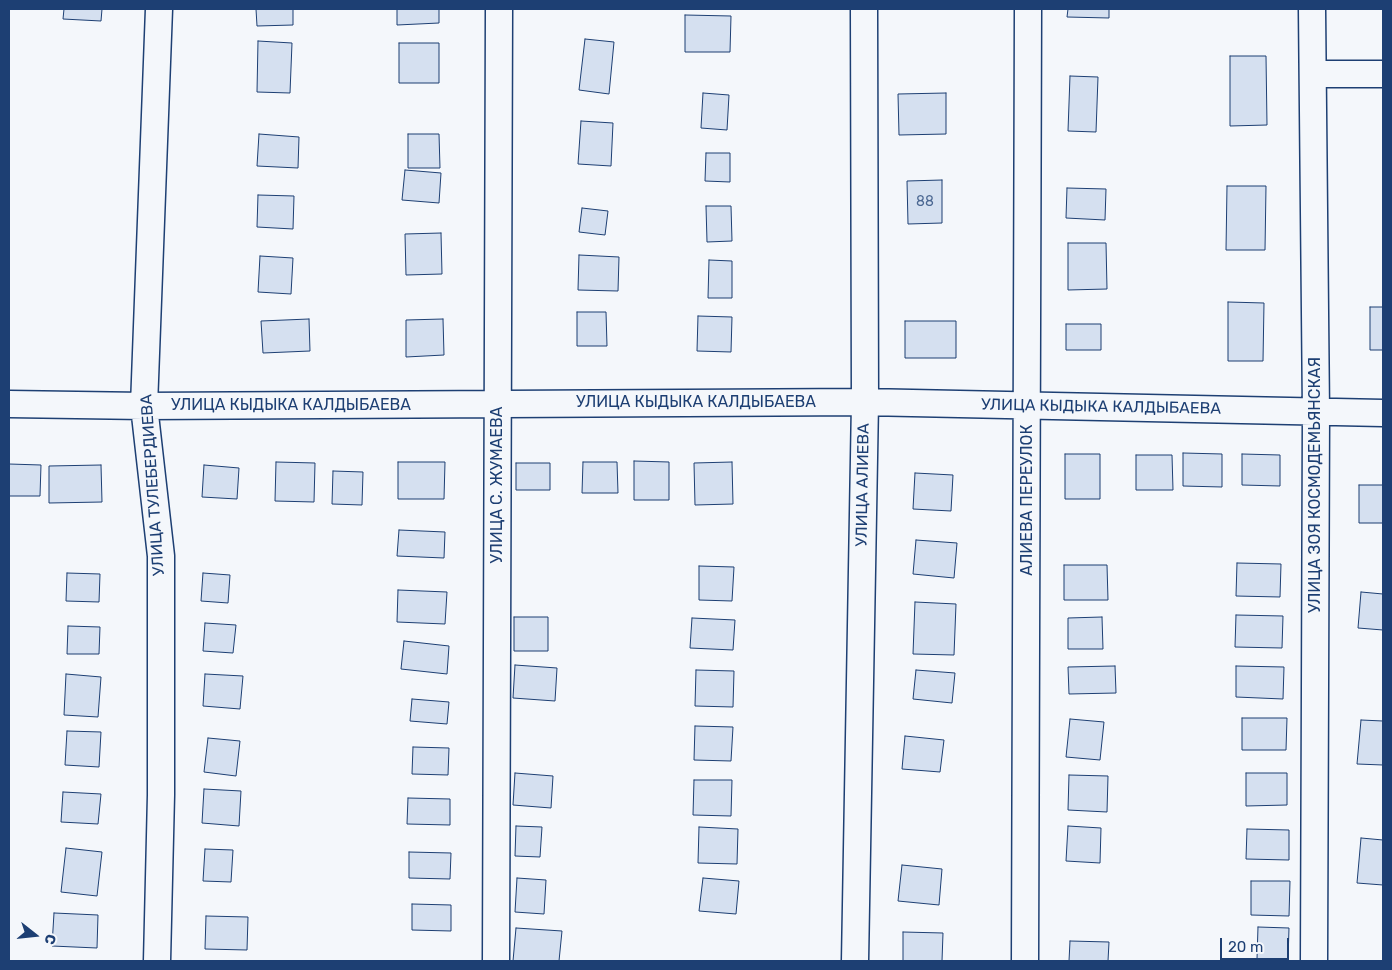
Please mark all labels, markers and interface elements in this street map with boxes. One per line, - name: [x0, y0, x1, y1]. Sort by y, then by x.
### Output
- house number: 88: [916, 194, 934, 210]
- street label: УЛИЦА ЗОЯ КОСМОДЕМЬЯНСКАЯ: [1305, 357, 1325, 613]
- street label: УЛИЦА КЫДЫКА КАЛДЫБАЕВА: [576, 392, 816, 412]
- street label: УЛИЦА ТУЛЕБЕРДИЕВА: [137, 393, 169, 577]
- street label: УЛИЦА КЫДЫКА КАЛДЫБАЕВА: [171, 395, 411, 415]
- street label: УЛИЦА КЫДЫКА КАЛДЫБАЕВА: [981, 395, 1221, 419]
- street label: УЛИЦА С. ЖУМАЕВА: [487, 407, 507, 563]
- street label: УЛИЦА АЛИЕВА: [852, 423, 874, 547]
- street label: АЛИЕВА ПЕРЕУЛОК: [1017, 424, 1037, 576]
- north arrow: [10, 910, 60, 960]
- scale bar: [1222, 928, 1291, 960]
- text: С: [40, 932, 59, 946]
- text: 20 m: [1228, 938, 1263, 956]

